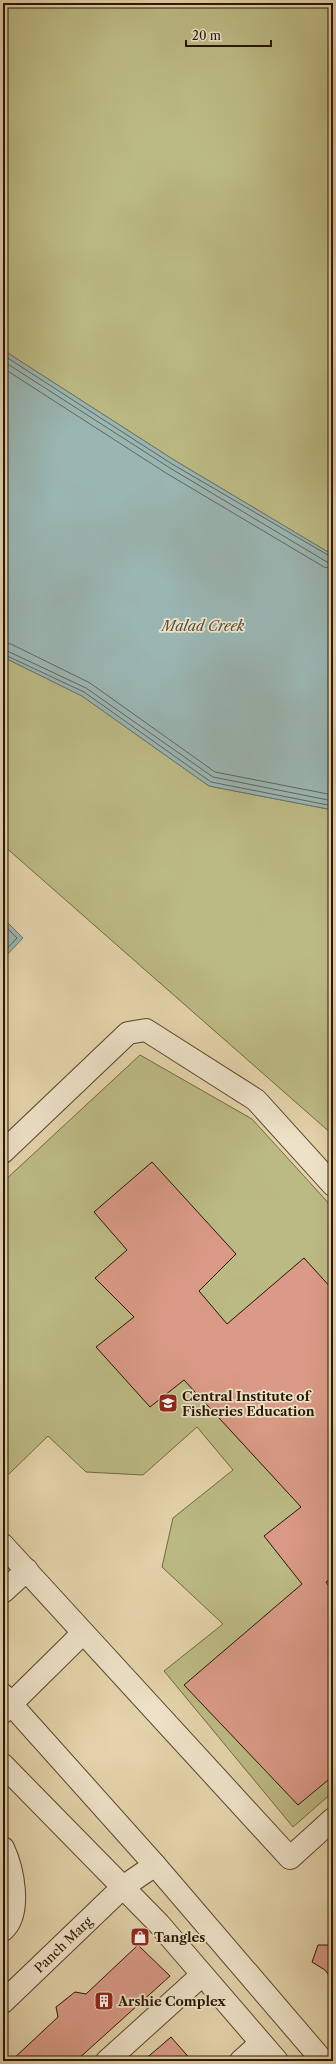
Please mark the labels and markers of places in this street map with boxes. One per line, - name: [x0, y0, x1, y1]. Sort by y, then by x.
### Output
- place label: Central Institute of Fisheries Education: [182, 1388, 315, 1419]
- school or university icon: Central Institute of Fisheries Education: [157, 1392, 179, 1414]
- shop icon: Tangles: [129, 1926, 151, 1948]
- place label: Tangles: [154, 1929, 205, 1945]
- building icon: Arshie Complex: [93, 1990, 115, 2012]
- place label: Arshie Complex: [117, 1993, 226, 2009]

